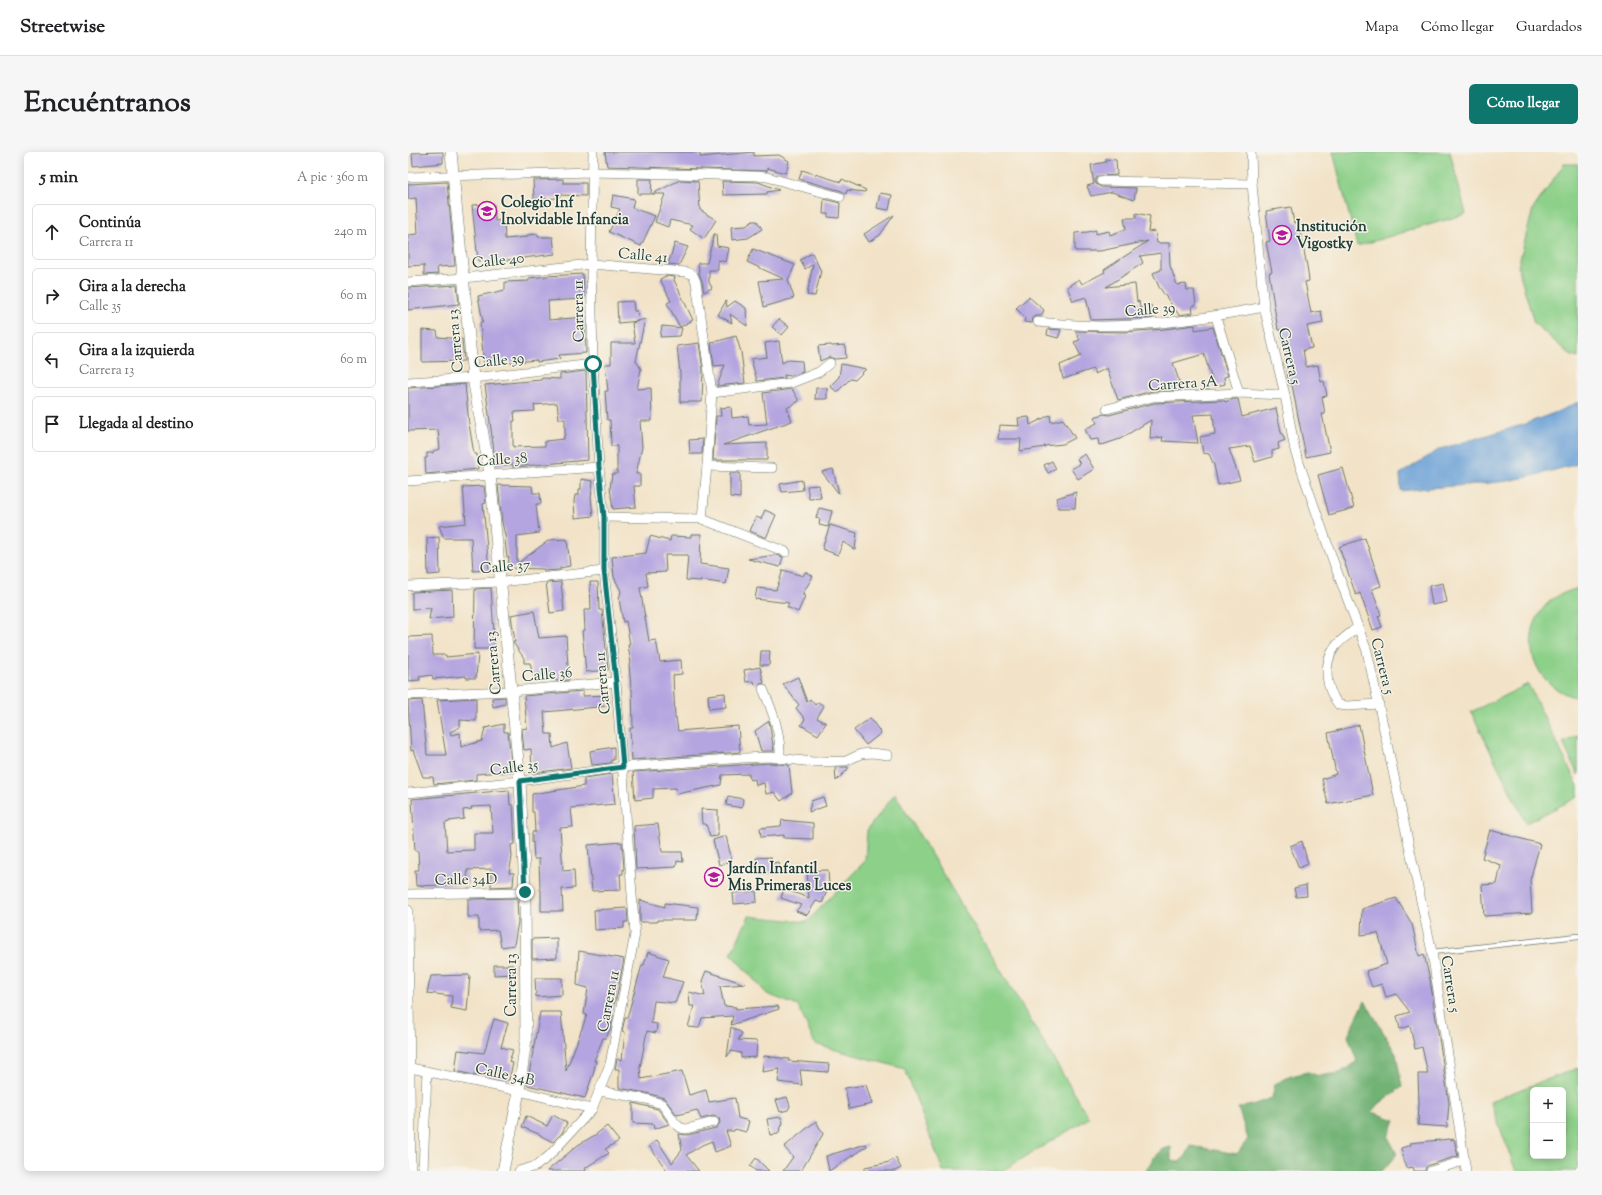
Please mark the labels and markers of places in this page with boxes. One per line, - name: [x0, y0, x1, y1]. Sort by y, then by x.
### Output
- place label: Colegio Inf Inolvidable Infancia: [501, 193, 629, 231]
- school or university icon: Colegio Inf Inolvidable Infancia: [476, 200, 498, 222]
- place label: Institución Vigostky: [1296, 217, 1367, 255]
- school or university icon: Institución Vigostky: [1271, 224, 1293, 246]
- place label: Jardín Infantil Mis Primeras Luces: [727, 859, 852, 897]
- school or university icon: Jardín Infantil Mis Primeras Luces: [703, 866, 725, 888]

